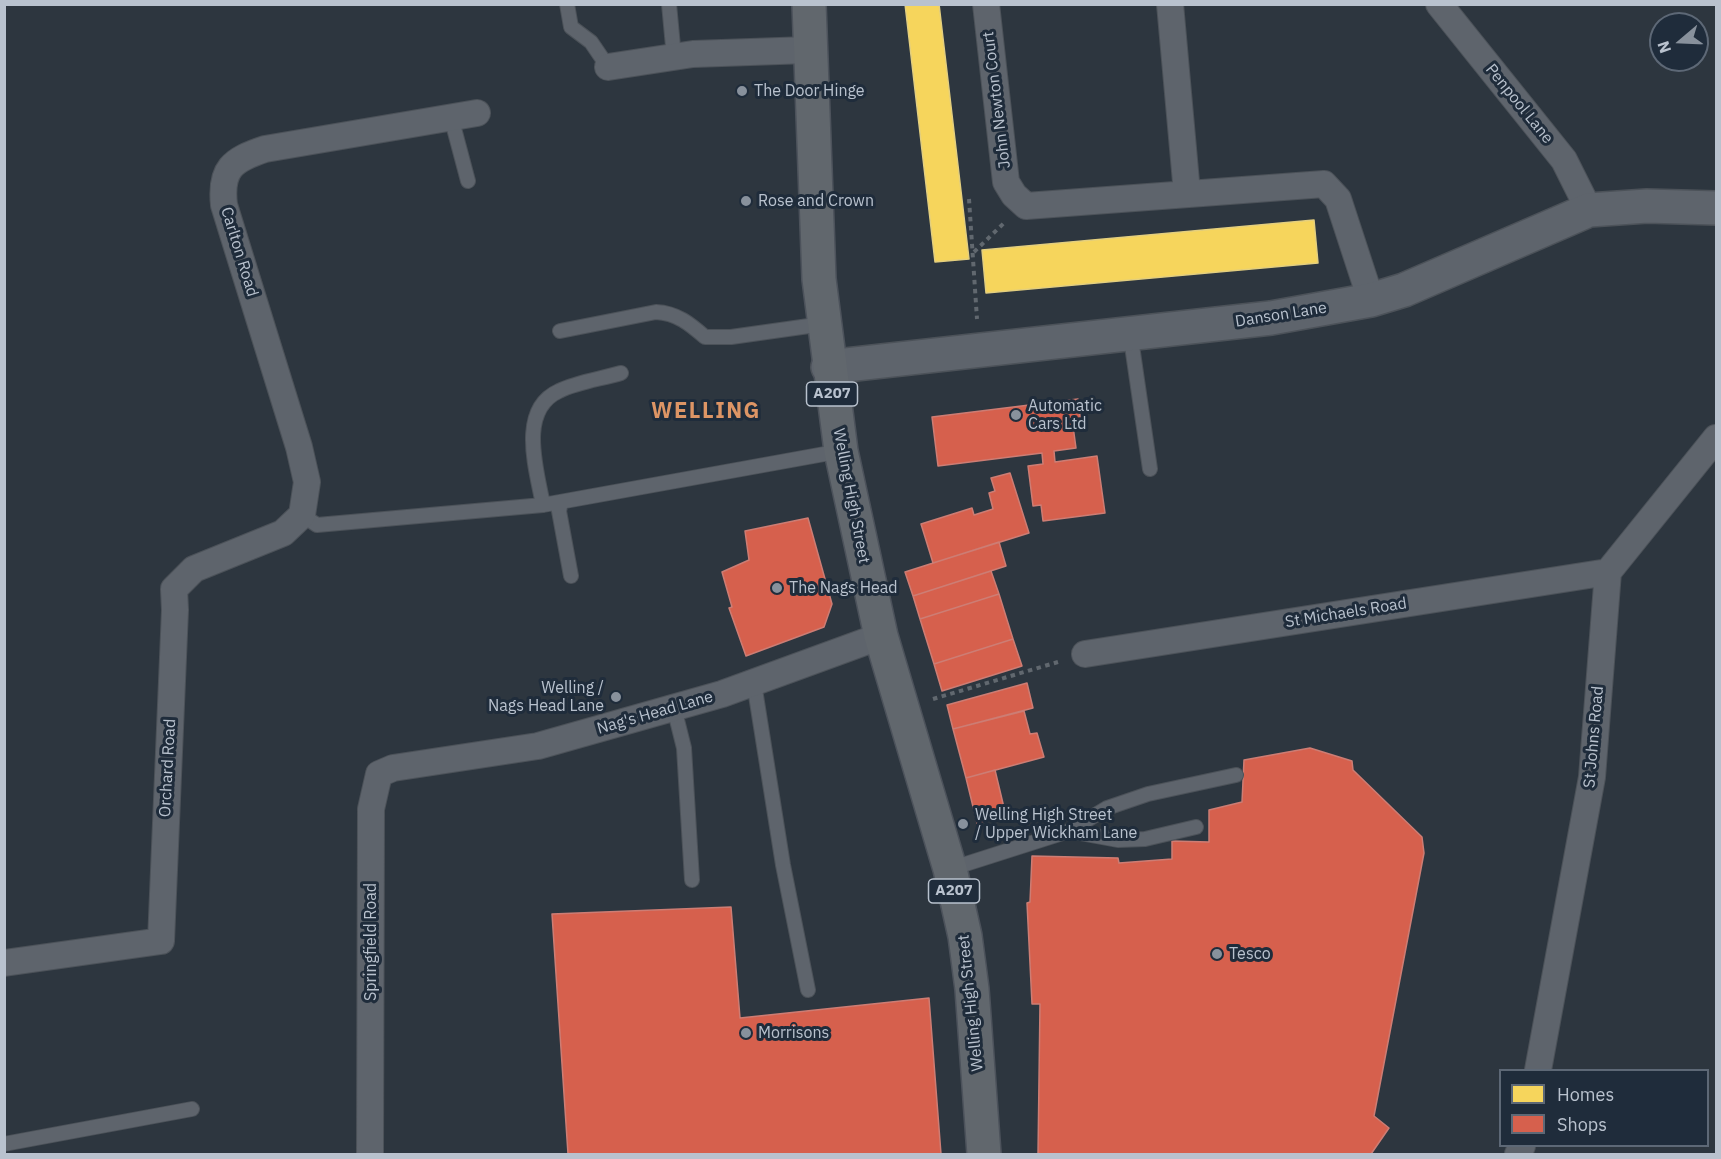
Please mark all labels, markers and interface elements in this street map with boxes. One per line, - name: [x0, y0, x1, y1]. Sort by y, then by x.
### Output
- north arrow: [1649, 12, 1709, 72]
- street label: John Newton Court: [979, 30, 1015, 170]
- text: N: [1653, 38, 1675, 56]
- street label: Penpool Lane: [1481, 60, 1557, 148]
- place label: The Door Hinge: [754, 81, 865, 101]
- marker: The Door Hinge: [735, 84, 749, 98]
- place label: Rose and Crown: [758, 191, 874, 211]
- marker: Rose and Crown: [739, 194, 753, 208]
- street label: Carlton Road: [216, 205, 262, 299]
- street label: Danson Lane: [1234, 298, 1328, 332]
- road number: A207: [806, 382, 858, 406]
- place label: Automatic Cars Ltd: [1028, 396, 1102, 434]
- district label: WELLING: [651, 399, 761, 425]
- marker: Automatic Cars Ltd: [1009, 408, 1023, 422]
- street label: Welling High Street: [828, 427, 874, 565]
- place label: The Nags Head: [789, 578, 898, 598]
- marker: The Nags Head: [770, 581, 784, 595]
- street label: St Michaels Road: [1284, 594, 1408, 632]
- place label: Welling / Nags Head Lane: [488, 678, 604, 716]
- street label: St Johns Road: [1580, 685, 1608, 789]
- street label: Nag's Head Lane: [595, 687, 715, 739]
- marker: Welling / Nags Head Lane: [609, 690, 623, 704]
- street label: Orchard Road: [156, 718, 180, 818]
- place label: Welling High Street / Upper Wickham Lane: [975, 805, 1137, 843]
- marker: Welling High Street / Upper Wickham Lane: [956, 817, 970, 831]
- road number: A207: [928, 879, 980, 903]
- street label: Springfield Road: [361, 883, 381, 1001]
- street label: Welling High Street: [954, 934, 988, 1072]
- place label: Tesco: [1229, 944, 1271, 964]
- marker: Tesco: [1210, 947, 1224, 961]
- place label: Morrisons: [758, 1023, 829, 1043]
- marker: Morrisons: [739, 1026, 753, 1040]
- legend: [1499, 1069, 1709, 1147]
- text: Homes: [1557, 1083, 1614, 1106]
- text: Shops: [1557, 1113, 1607, 1136]

